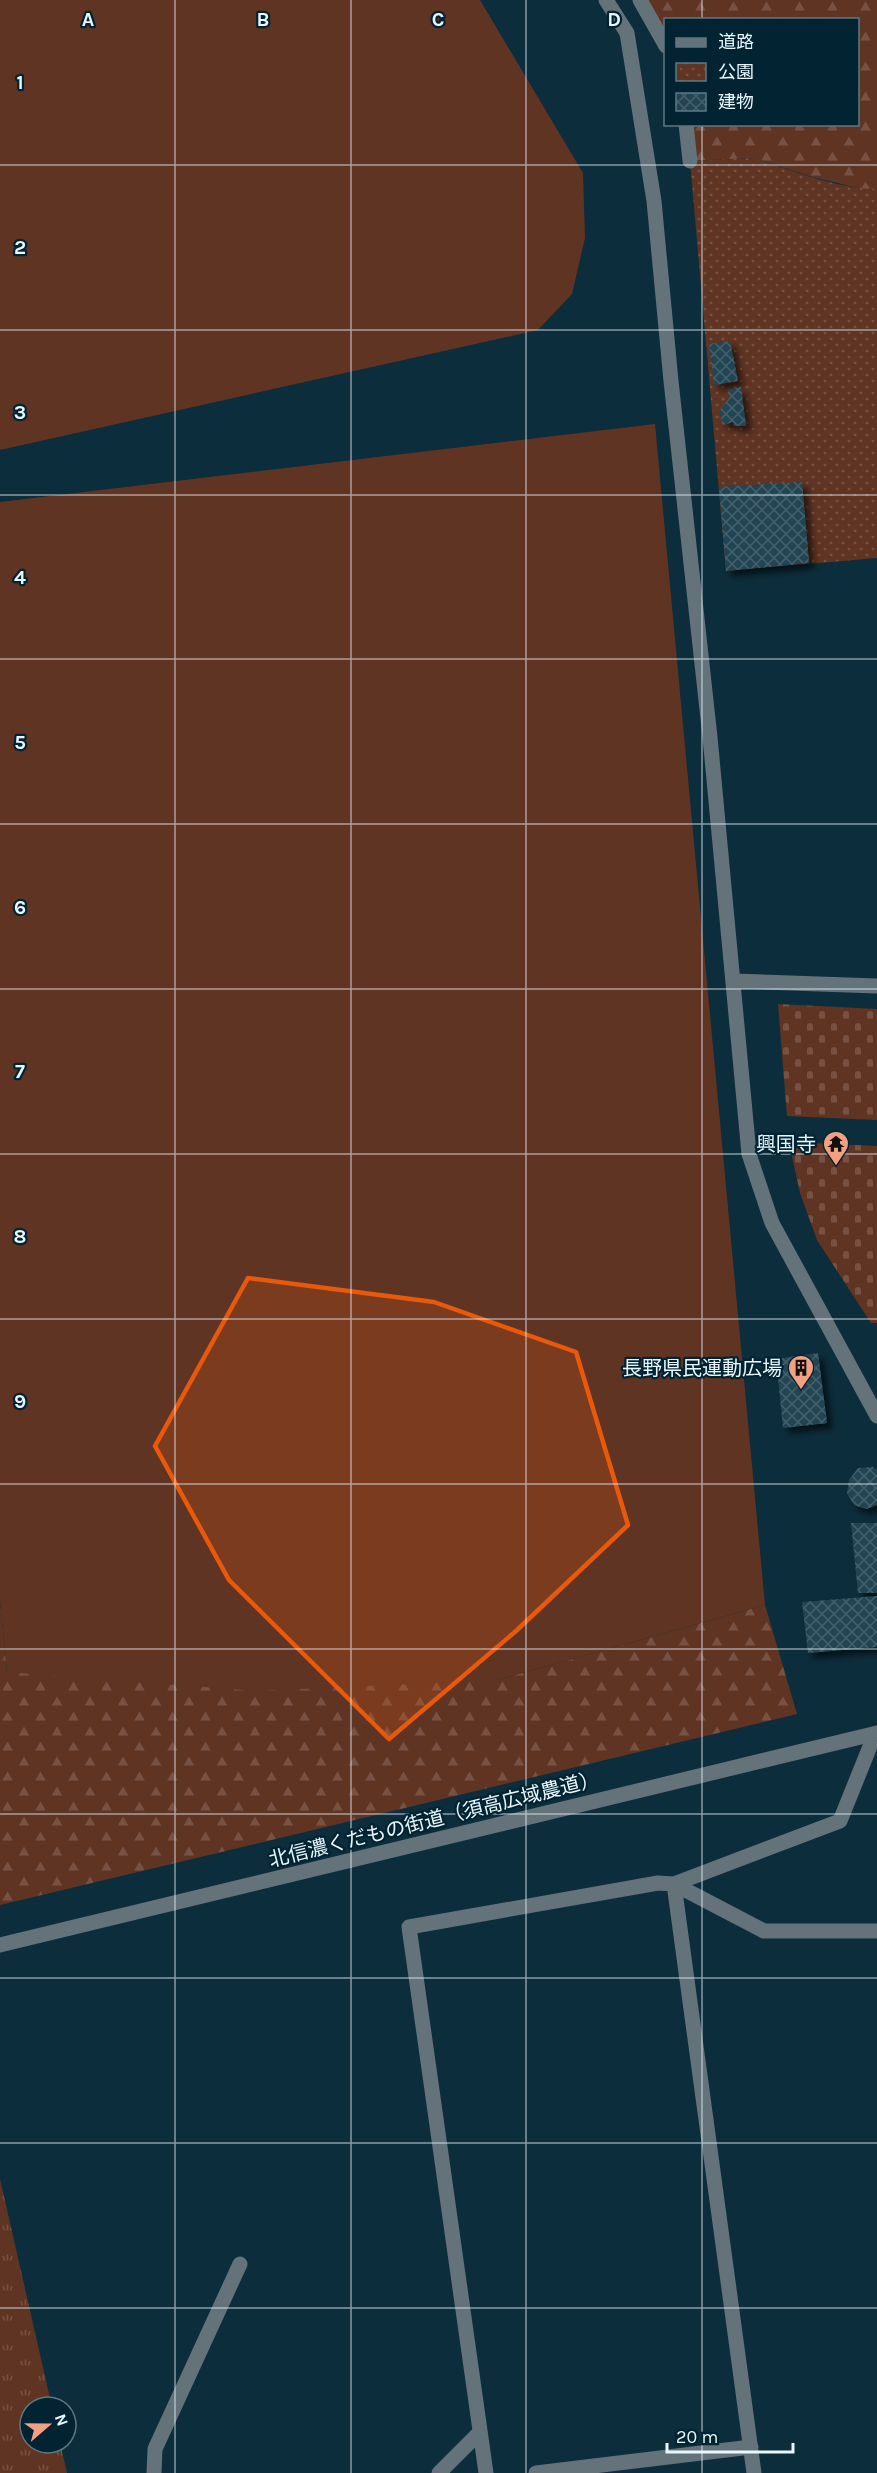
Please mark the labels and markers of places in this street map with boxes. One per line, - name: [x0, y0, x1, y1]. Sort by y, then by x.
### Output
- temple icon: 興国寺: [821, 1129, 851, 1167]
- place label: 興国寺: [756, 1133, 816, 1156]
- building icon: 長野県民運動広場: [786, 1353, 816, 1391]
- place label: 長野県民運動広場: [622, 1357, 782, 1380]

